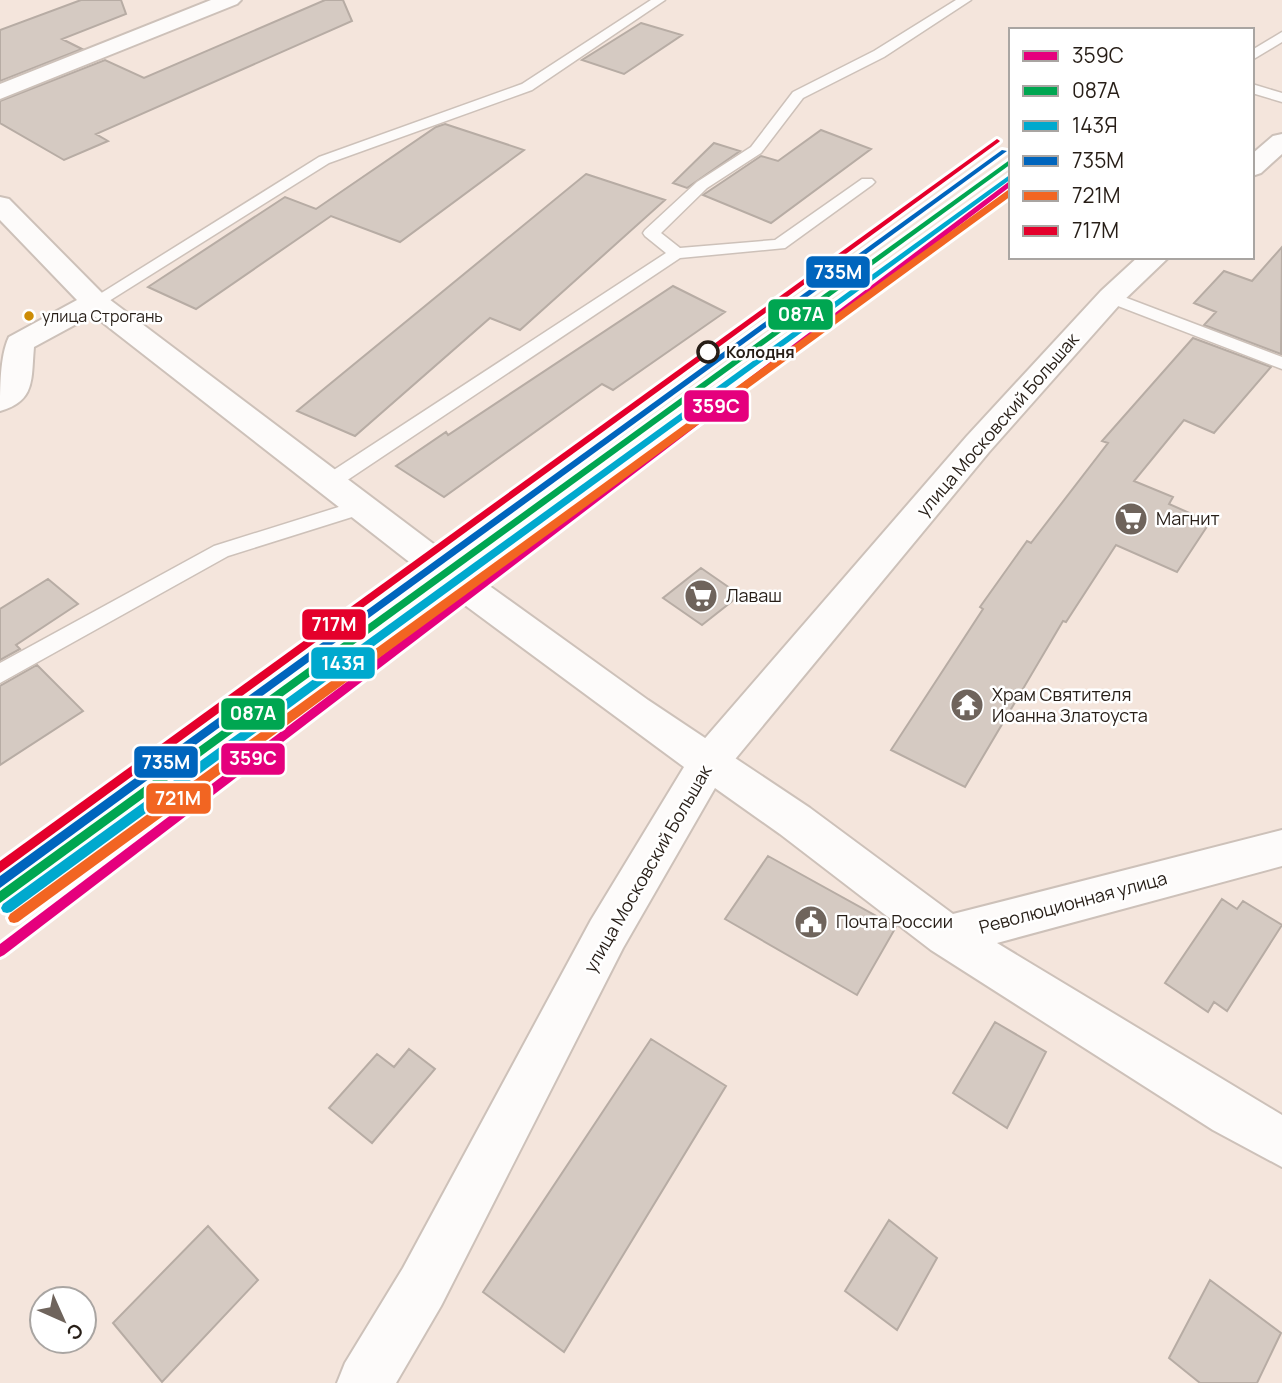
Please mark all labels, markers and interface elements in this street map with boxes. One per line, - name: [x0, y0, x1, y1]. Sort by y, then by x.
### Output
- legend: [1009, 28, 1254, 259]
- text: 359С: [1072, 41, 1124, 69]
- text: 087А: [1072, 76, 1120, 104]
- text: 143Я: [1072, 111, 1117, 139]
- text: 735М: [1072, 146, 1124, 174]
- text: 721М: [1072, 181, 1120, 209]
- text: 717М: [1072, 216, 1119, 244]
- line badge: 735М: [805, 255, 871, 289]
- text: 735М: [814, 259, 862, 285]
- line badge: 087А: [767, 298, 834, 331]
- text: 087А: [778, 301, 824, 327]
- place label: улица Строгань: [42, 305, 163, 327]
- marker: улица Строгань: [22, 309, 36, 323]
- street label: улица Московский Большак: [911, 327, 1084, 521]
- marker: Колодня: [697, 341, 719, 363]
- place label: Колодня: [726, 341, 795, 363]
- line badge: 359С: [683, 389, 750, 423]
- text: 359С: [692, 393, 740, 419]
- supermarket icon: Магнит: [1112, 500, 1150, 538]
- place label: Магнит: [1156, 506, 1220, 530]
- supermarket icon: Лаваш: [682, 577, 720, 615]
- place label: Лаваш: [726, 583, 782, 607]
- line badge: 717М: [301, 608, 367, 641]
- text: 717М: [312, 611, 356, 637]
- line badge: 143Я: [310, 646, 376, 680]
- text: 143Я: [321, 650, 365, 676]
- place label: Храм Святителя Иоанна Златоуста: [992, 682, 1148, 727]
- temple icon: Храм Святителя Иоанна Златоуста: [948, 686, 986, 724]
- line badge: 087А: [220, 697, 286, 731]
- text: 087А: [230, 700, 276, 726]
- line badge: 359С: [220, 742, 286, 776]
- line badge: 735М: [133, 745, 199, 779]
- text: 359С: [229, 745, 277, 771]
- text: 735М: [142, 749, 190, 775]
- street label: улица Московский Большак: [578, 759, 717, 977]
- line badge: 721М: [145, 782, 212, 815]
- text: 721М: [155, 785, 201, 811]
- street label: Революционная улица: [976, 865, 1170, 939]
- public building icon: Почта России: [792, 903, 830, 941]
- place label: Почта России: [836, 909, 953, 933]
- north arrow: [28, 1285, 98, 1355]
- text: С: [61, 1318, 89, 1346]

